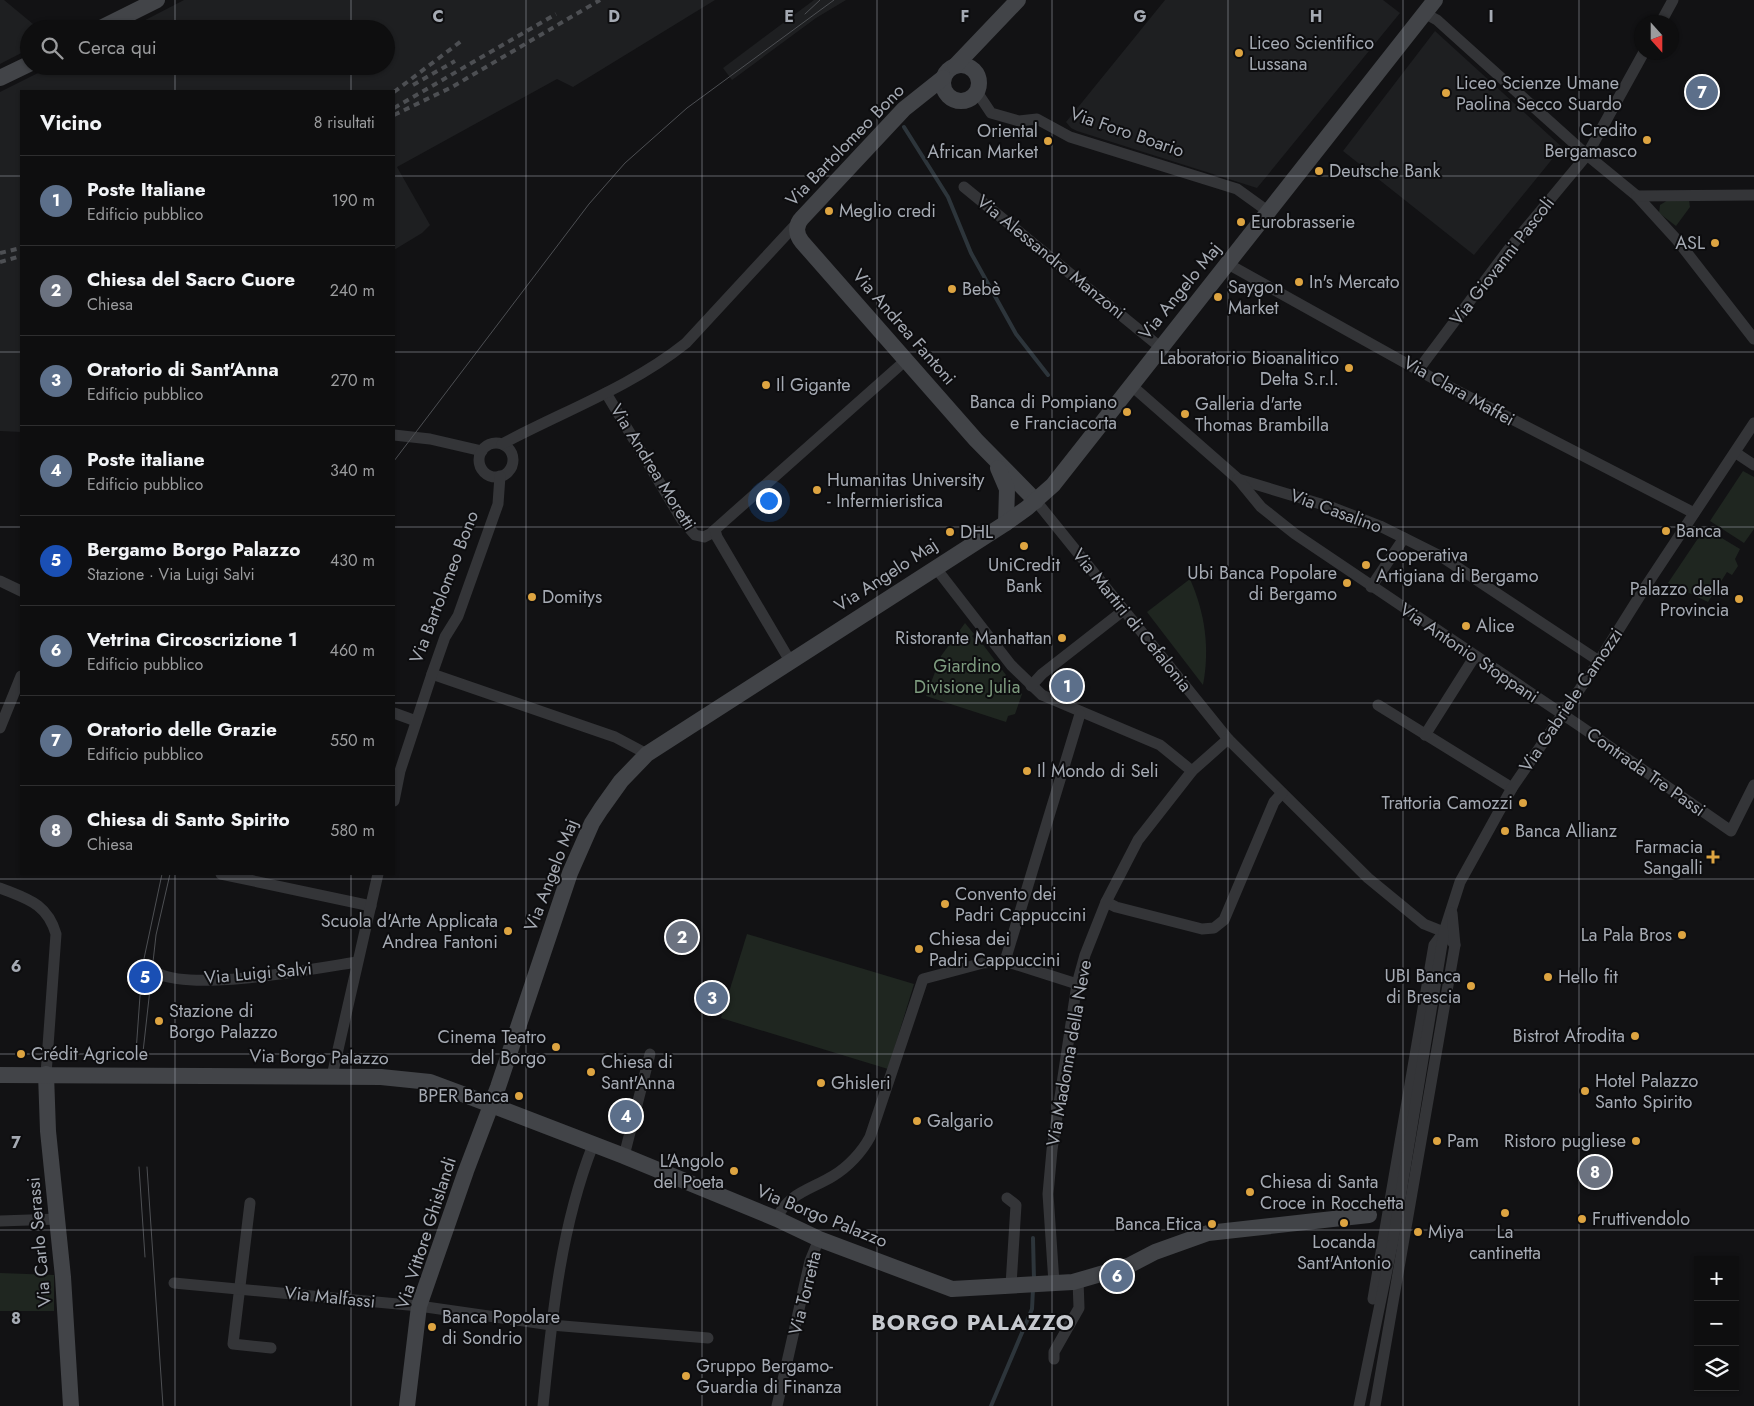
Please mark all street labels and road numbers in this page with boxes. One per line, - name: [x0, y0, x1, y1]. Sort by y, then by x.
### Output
- street label: Via Bartolomeo Bono: [780, 78, 910, 212]
- street label: Via Foro Boario: [1066, 100, 1188, 164]
- street label: Via Alessandro Manzoni: [971, 189, 1131, 325]
- street label: Via Giovanni Pascoli: [1443, 191, 1561, 331]
- street label: Via Angelo Maj: [1133, 237, 1227, 345]
- street label: Via Andrea Fantoni: [846, 263, 962, 391]
- street label: Via Clara Maffei: [1399, 350, 1519, 432]
- street label: Via Andrea Moretti: [604, 399, 702, 535]
- street label: Via Casalino: [1287, 482, 1386, 540]
- street label: Via Bartolomeo Bono: [403, 507, 485, 667]
- street label: Via Angelo Maj: [829, 532, 943, 618]
- street label: Via Martiri di Cefalonia: [1066, 543, 1198, 697]
- street label: Via Antonio Stoppani: [1394, 597, 1544, 709]
- street label: Via Gabriele Camozzi: [1513, 623, 1629, 777]
- street label: Contrada Tre Passi: [1581, 721, 1711, 823]
- street label: Via Angelo Maj: [518, 815, 584, 935]
- street label: Via Luigi Salvi: [203, 955, 313, 991]
- street label: Via Madonna della Neve: [1040, 958, 1098, 1148]
- street label: Via Borgo Palazzo: [249, 1043, 389, 1071]
- street label: Via Vittore Ghislandi: [389, 1153, 463, 1313]
- street label: Via Carlo Serassi: [20, 1176, 58, 1308]
- street label: Via Borgo Palazzo: [753, 1178, 892, 1254]
- street label: Via Torretta: [782, 1248, 828, 1338]
- street label: Via Malfassi: [283, 1279, 377, 1315]

